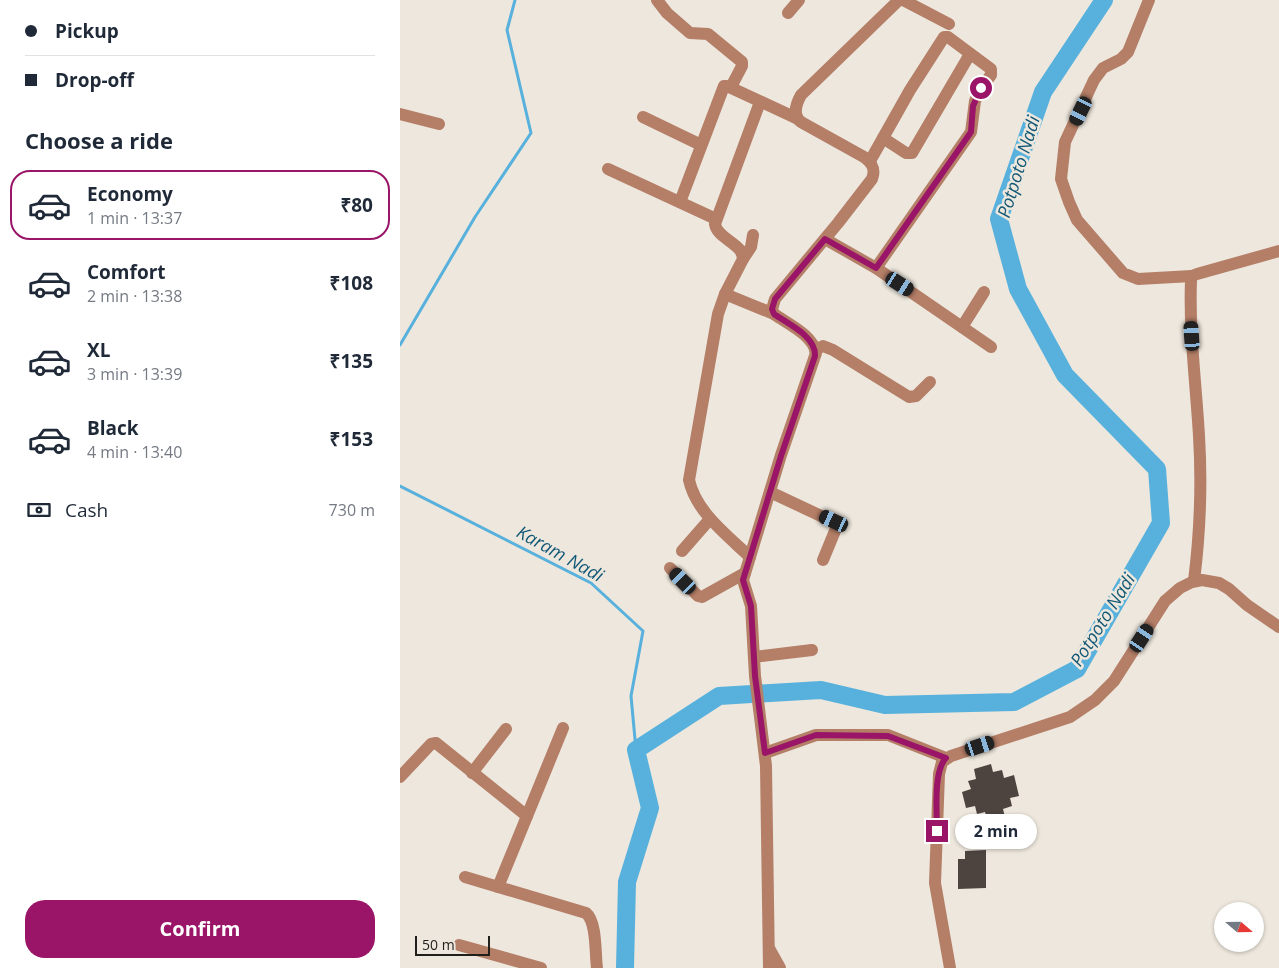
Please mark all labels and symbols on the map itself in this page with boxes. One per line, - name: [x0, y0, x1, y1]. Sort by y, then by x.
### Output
- route start: [970, 77, 992, 99]
- car: [1067, 94, 1094, 128]
- water label: Potpoto Nadi: [991, 112, 1045, 221]
- car: [883, 270, 916, 298]
- car: [1183, 321, 1200, 351]
- car: [817, 508, 850, 534]
- water label: Karam Nadi: [513, 519, 609, 587]
- car: [667, 565, 698, 597]
- water label: Potpoto Nadi: [1064, 568, 1140, 670]
- car: [1127, 621, 1156, 655]
- car: [963, 734, 996, 758]
- callout: 2 min: [954, 814, 1037, 848]
- route end: [926, 820, 948, 842]
- north arrow: [1214, 902, 1264, 952]
- scale bar: [415, 933, 490, 956]

